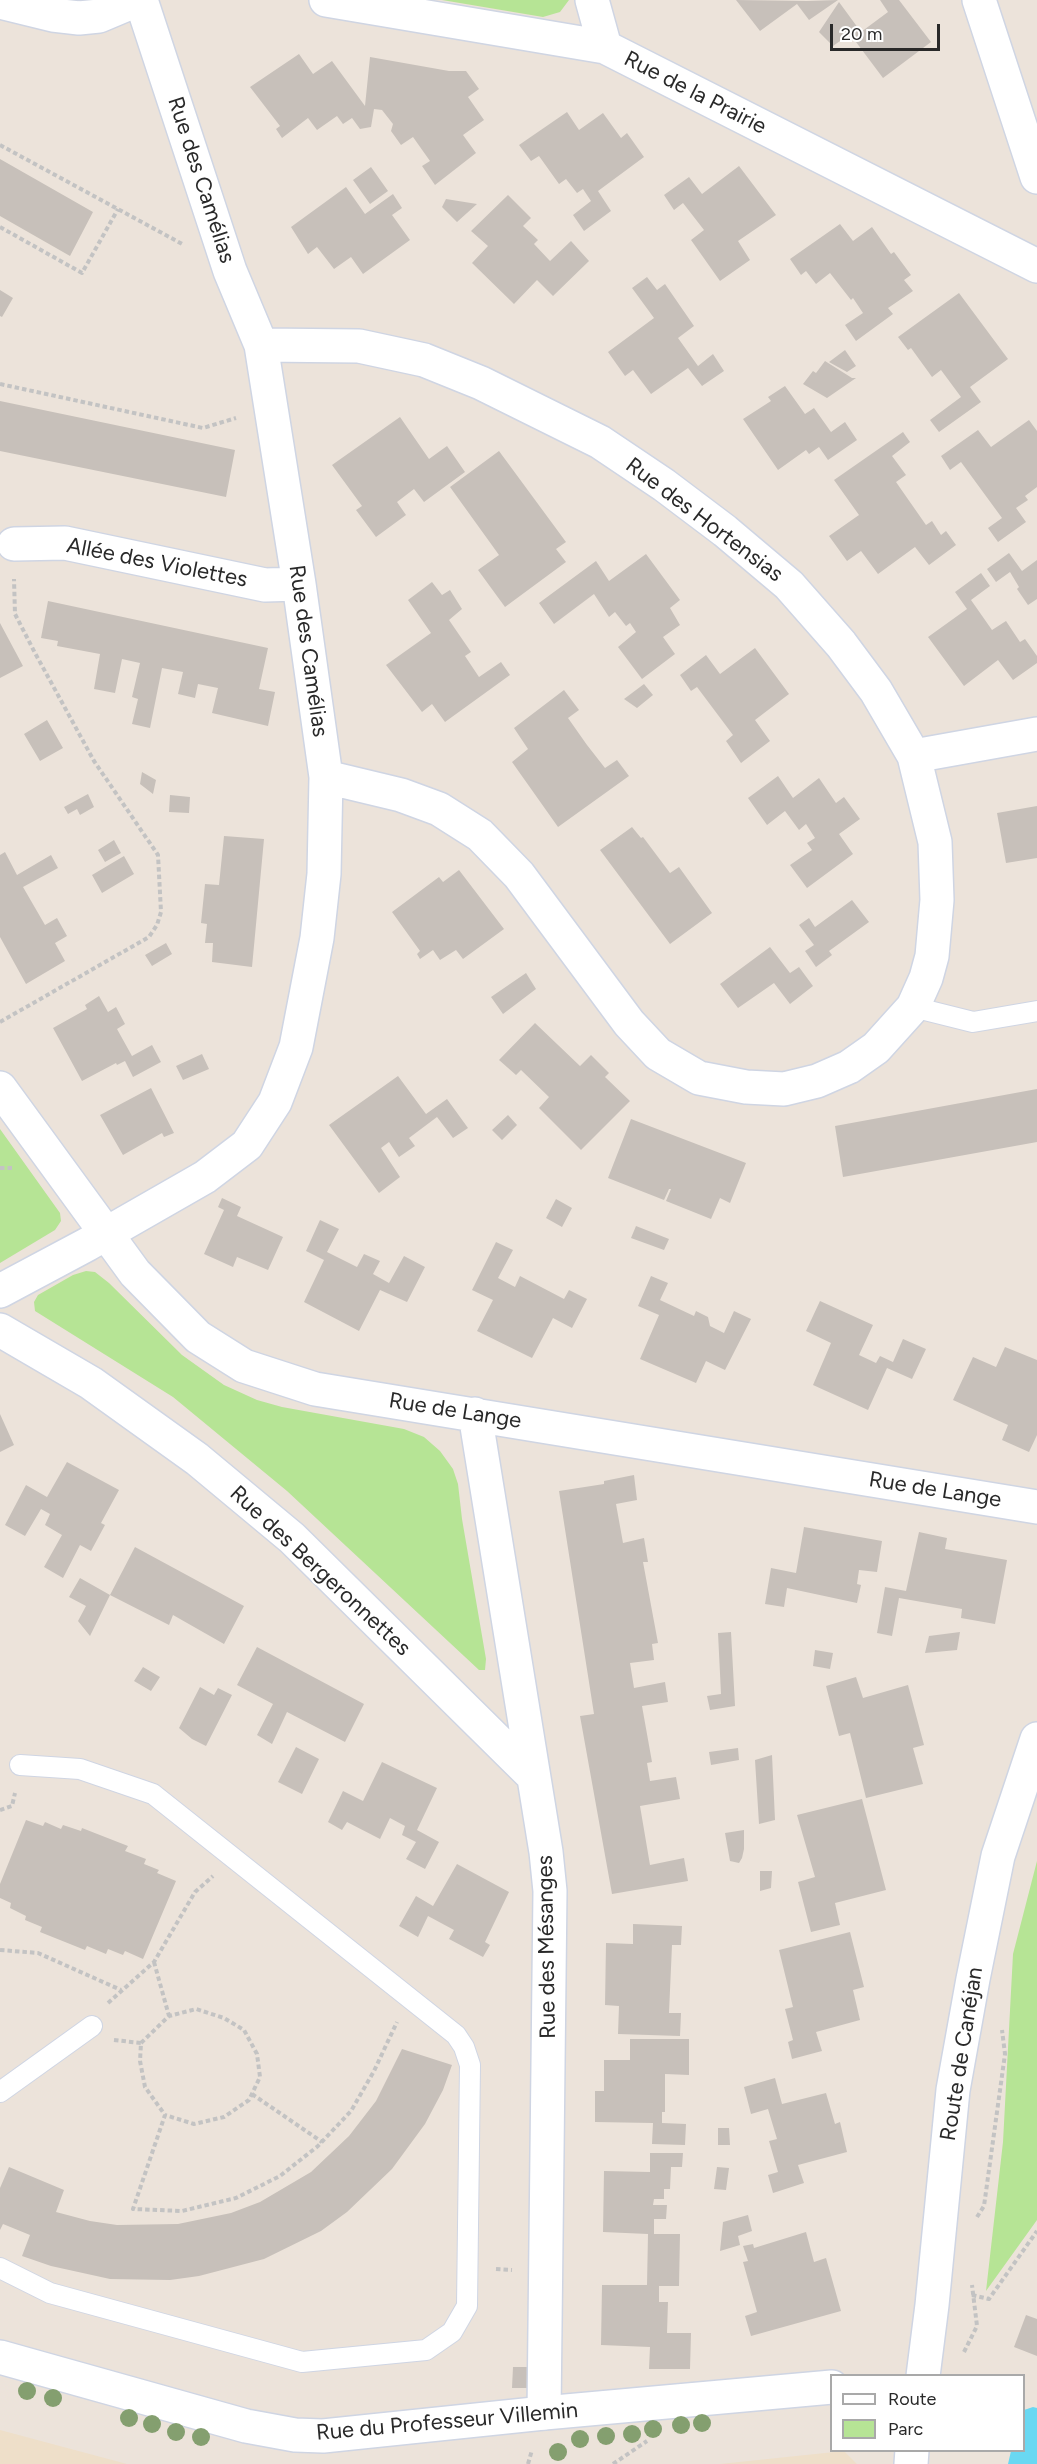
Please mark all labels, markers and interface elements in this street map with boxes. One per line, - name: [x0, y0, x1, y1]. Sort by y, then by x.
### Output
- scale bar: [833, 12, 942, 50]
- text: 20 m: [841, 23, 882, 45]
- street label: Rue de la Prairie: [619, 46, 771, 140]
- street label: Rue des Camélias: [162, 93, 240, 267]
- street label: Rue des Hortensias: [620, 452, 788, 588]
- street label: Allée des Violettes: [64, 533, 250, 593]
- street label: Rue des Camélias: [283, 563, 333, 739]
- street label: Rue de Lange: [387, 1388, 523, 1434]
- street label: Rue de Lange: [867, 1467, 1003, 1513]
- street label: Rue des Bergeronnettes: [224, 1480, 416, 1662]
- street label: Rue des Mésanges: [532, 1855, 562, 2039]
- street label: Route de Canéjan: [935, 1965, 989, 2143]
- legend: [830, 2374, 1025, 2452]
- text: Route: [888, 2388, 936, 2410]
- street label: Rue du Professeur Villemin: [315, 2397, 579, 2447]
- text: Parc: [888, 2418, 923, 2440]

